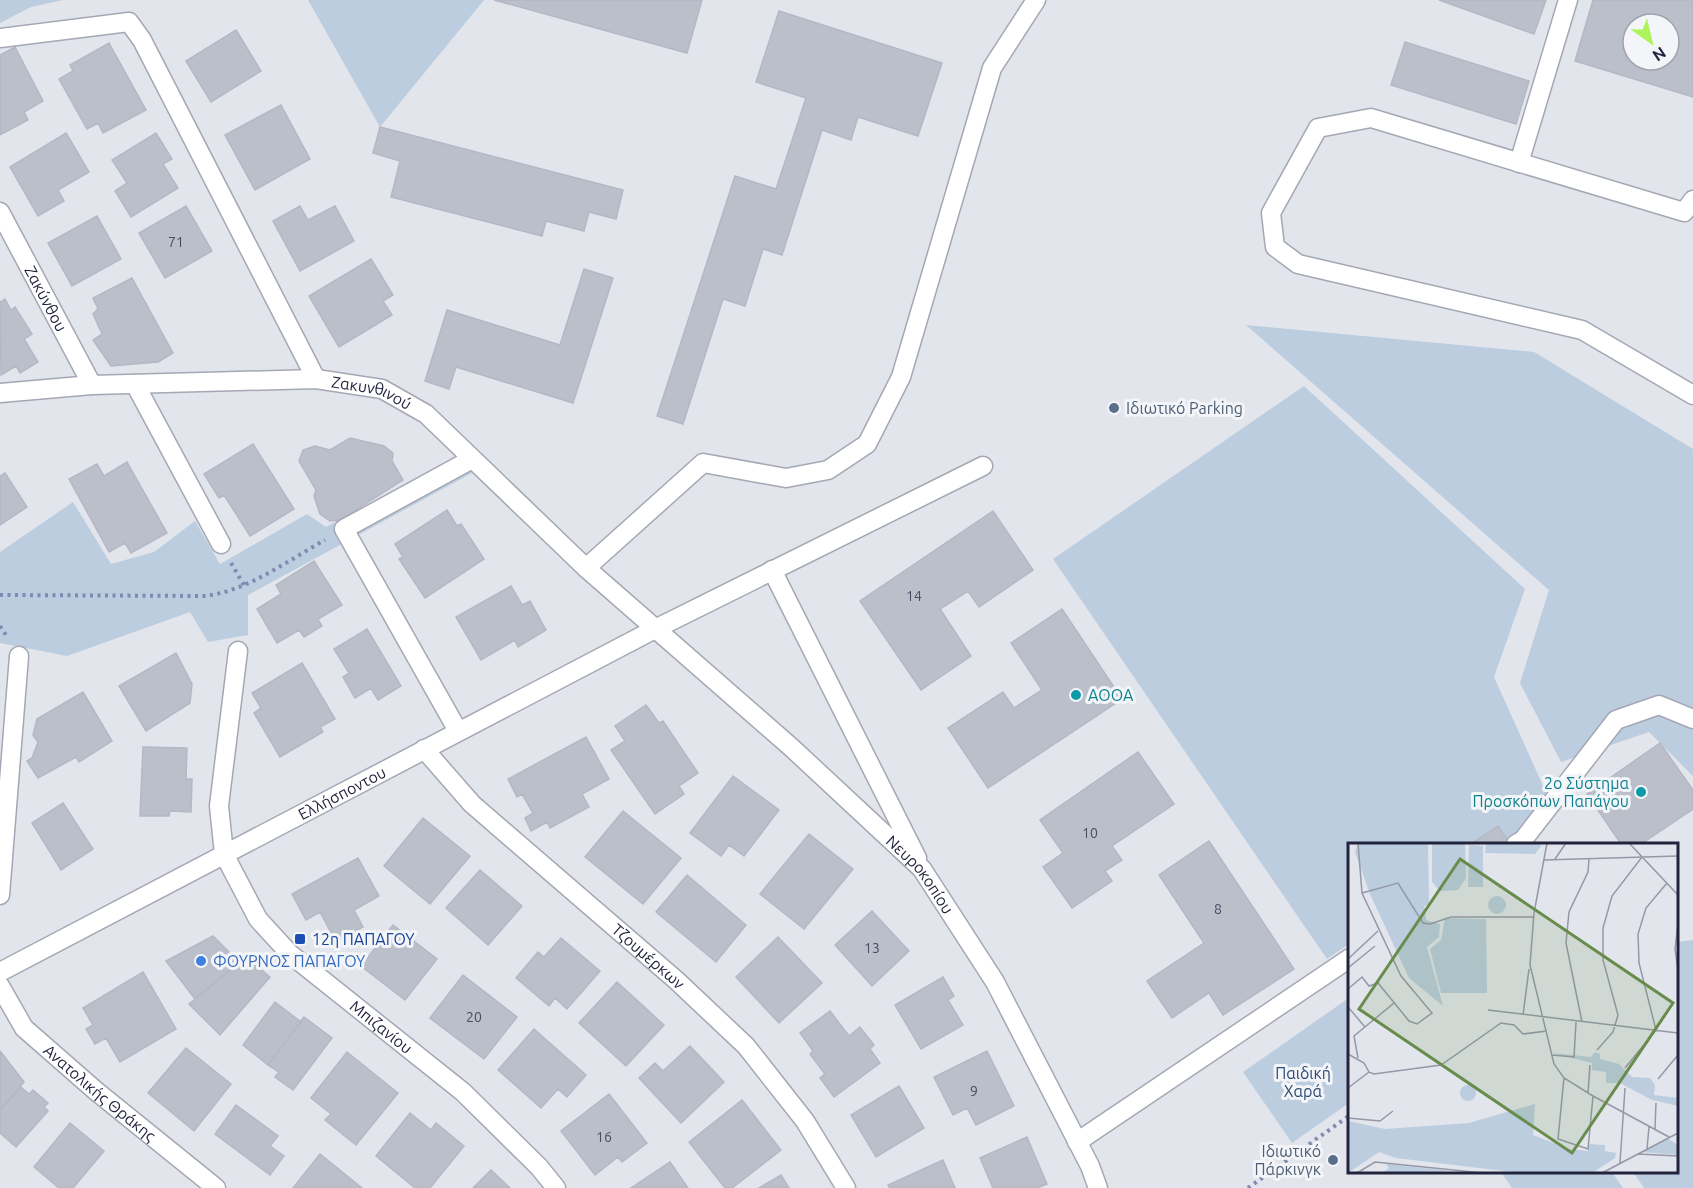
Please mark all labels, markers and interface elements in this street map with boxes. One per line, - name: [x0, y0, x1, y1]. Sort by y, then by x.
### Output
- north arrow: [1621, 12, 1681, 72]
- text: N: [1649, 44, 1669, 65]
- house number: 71: [168, 234, 184, 250]
- street label: Ζακύνθου: [21, 263, 71, 334]
- street label: Ζακυνθινού: [330, 372, 415, 413]
- place label: Ιδιωτικό Parking: [1126, 399, 1243, 417]
- marker: Ιδιωτικό Parking: [1107, 401, 1121, 415]
- house number: 14: [906, 588, 922, 604]
- place label: AOOA: [1088, 686, 1134, 704]
- marker: AOOA: [1069, 688, 1083, 702]
- street label: Ελλήσποντου: [295, 763, 389, 823]
- place label: 2ο Σύστημα Προσκόπων Παπάγου: [1473, 774, 1629, 810]
- marker: 2ο Σύστημα Προσκόπων Παπάγου: [1634, 785, 1648, 799]
- house number: 10: [1082, 825, 1098, 841]
- street label: Νευροκοπίου: [883, 832, 957, 917]
- inset map: [1348, 843, 1678, 1173]
- house number: 8: [1214, 901, 1222, 917]
- street label: Τζουμέρκων: [608, 920, 689, 993]
- place label: 12η ΠΑΠΑΓΟΥ: [312, 930, 415, 948]
- marker: 12η ΠΑΠΑΓΟΥ: [293, 932, 307, 946]
- house number: 13: [864, 940, 880, 956]
- place label: ΦΟΥΡΝΟΣ ΠΑΠΑΓΟΥ: [213, 952, 366, 970]
- marker: ΦΟΥΡΝΟΣ ΠΑΠΑΓΟΥ: [194, 954, 208, 968]
- street label: Μπιζανίου: [347, 997, 416, 1057]
- house number: 20: [466, 1009, 482, 1025]
- street label: Ανατολικής Θράκης: [40, 1041, 159, 1145]
- park label: Παιδική Χαρά: [1275, 1064, 1331, 1100]
- house number: 9: [970, 1083, 978, 1099]
- house number: 16: [596, 1129, 612, 1145]
- place label: Ιδιωτικό Πάρκινγκ: [1255, 1142, 1321, 1178]
- marker: Ιδιωτικό Πάρκινγκ: [1326, 1153, 1340, 1167]

